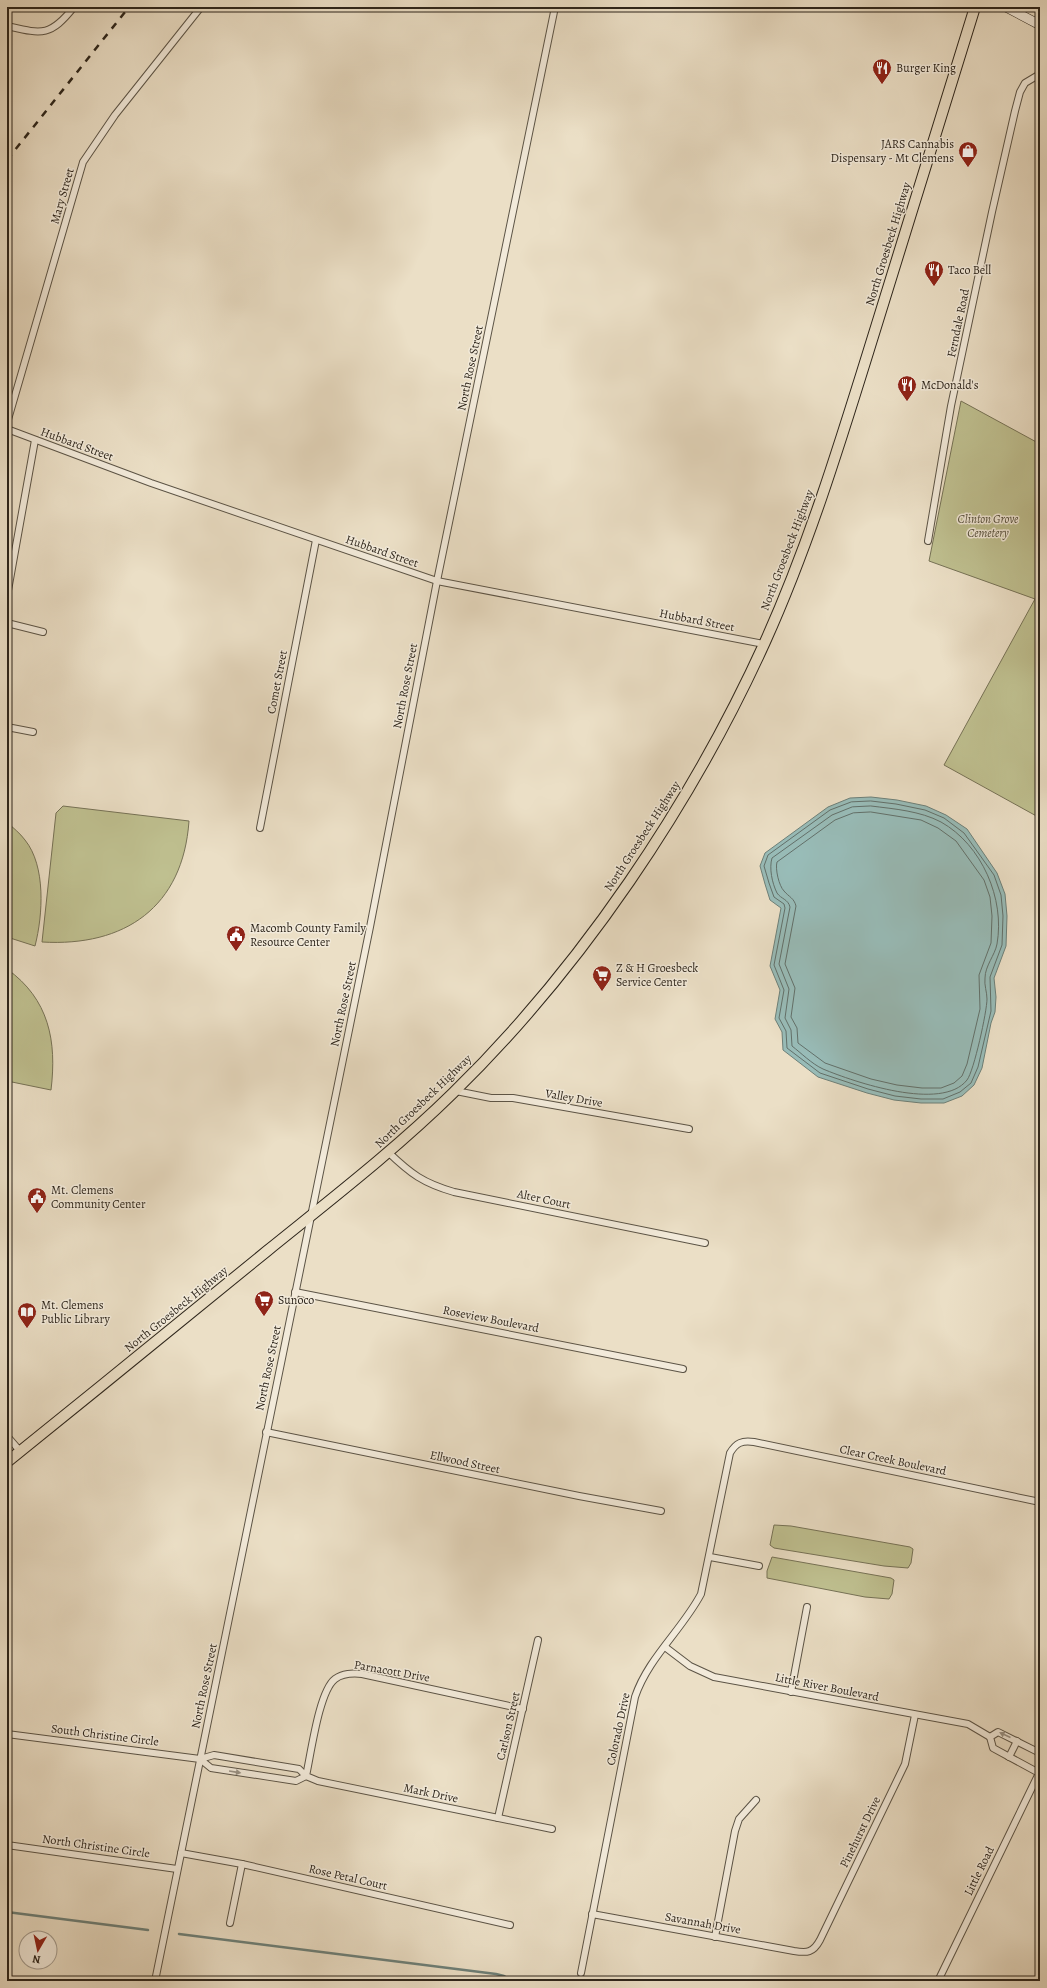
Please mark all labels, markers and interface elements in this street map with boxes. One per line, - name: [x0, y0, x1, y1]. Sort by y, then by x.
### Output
- restaurant icon: Burger King: [871, 57, 893, 85]
- place label: Burger King: [896, 60, 956, 76]
- place label: JARS Cannabis Dispensary - Mt Clemens: [831, 136, 954, 166]
- shop icon: JARS Cannabis Dispensary - Mt Clemens: [957, 140, 979, 168]
- street label: Mary Street: [46, 166, 78, 226]
- street label: North Groesbeck Highway: [862, 180, 915, 308]
- restaurant icon: Taco Bell: [923, 259, 945, 287]
- place label: Taco Bell: [948, 262, 991, 278]
- street label: Ferndale Road: [943, 287, 973, 359]
- street label: North Rose Street: [453, 324, 487, 412]
- restaurant icon: McDonald's: [896, 374, 918, 402]
- place label: McDonald's: [921, 377, 979, 393]
- street label: Hubbard Street: [38, 423, 116, 465]
- street label: North Groesbeck Highway: [757, 487, 818, 613]
- park label: Clinton Grove Cemetery: [958, 511, 1019, 541]
- street label: Hubbard Street: [343, 531, 421, 571]
- street label: Hubbard Street: [658, 605, 736, 635]
- street label: North Rose Street: [389, 642, 421, 730]
- street label: Comet Street: [263, 649, 291, 715]
- street label: North Groesbeck Highway: [600, 777, 684, 894]
- place label: Macomb County Family Resource Center: [250, 920, 366, 950]
- public building icon: Macomb County Family Resource Center: [225, 924, 247, 952]
- street label: North Rose Street: [326, 960, 360, 1048]
- place label: Z & H Groesbeck Service Center: [616, 960, 698, 990]
- supermarket icon: Z & H Groesbeck Service Center: [591, 964, 613, 992]
- street label: North Groesbeck Highway: [371, 1050, 475, 1151]
- street label: Valley Drive: [543, 1085, 604, 1111]
- place label: Mt. Clemens Community Center: [51, 1182, 146, 1212]
- street label: Alter Court: [515, 1185, 572, 1212]
- public building icon: Mt. Clemens Community Center: [26, 1186, 48, 1214]
- street label: North Groesbeck Highway: [121, 1262, 231, 1356]
- supermarket icon: Sunoco: [253, 1289, 275, 1317]
- place label: Sunoco: [278, 1292, 314, 1308]
- place label: Mt. Clemens Public Library: [41, 1297, 110, 1327]
- library icon: Mt. Clemens Public Library: [16, 1301, 38, 1329]
- street label: Roseview Boulevard: [442, 1302, 541, 1336]
- street label: North Rose Street: [251, 1324, 285, 1412]
- street label: Clear Creek Boulevard: [838, 1441, 948, 1479]
- street label: Ellwood Street: [428, 1447, 502, 1477]
- street label: North Rose Street: [187, 1642, 221, 1730]
- street label: Parnacott Drive: [353, 1656, 431, 1686]
- street label: Little River Boulevard: [774, 1669, 881, 1705]
- street label: Carlson Street: [492, 1690, 524, 1762]
- street label: Colorado Drive: [602, 1691, 634, 1767]
- street label: South Christine Circle: [50, 1720, 160, 1750]
- one-way arrow: [999, 1732, 1011, 1738]
- one-way arrow: [229, 1769, 242, 1775]
- street label: Mark Drive: [402, 1779, 460, 1807]
- street label: Pinehurst Drive: [836, 1794, 884, 1870]
- street label: North Christine Circle: [41, 1831, 151, 1861]
- street label: Little Road: [960, 1843, 998, 1898]
- street label: Rose Petal Court: [307, 1860, 389, 1894]
- street label: Savannah Drive: [664, 1908, 742, 1938]
- north arrow: [18, 1930, 58, 1970]
- text: N: [31, 1951, 42, 1967]

